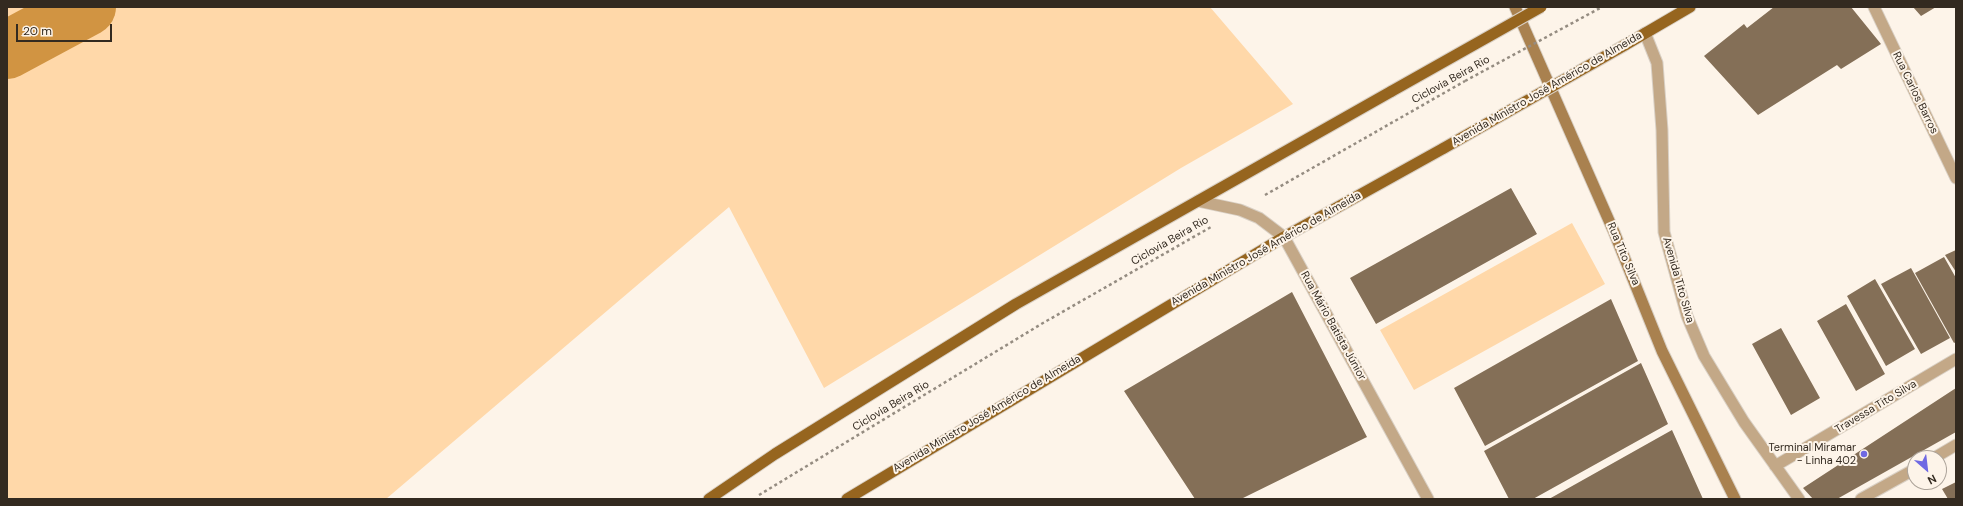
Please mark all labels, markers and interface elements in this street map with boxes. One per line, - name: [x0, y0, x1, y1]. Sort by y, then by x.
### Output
- scale bar: [18, 16, 114, 42]
- text: 20 m: [23, 23, 52, 39]
- street label: Avenida Ministro José Américo de Almeida: [1450, 29, 1644, 149]
- street label: Rua Carlos Barros: [1889, 50, 1941, 136]
- street label: Ciclovia Beira Rio: [1410, 53, 1492, 107]
- street label: Avenida Ministro José Américo de Almeida: [1169, 189, 1363, 309]
- street label: Ciclovia Beira Rio: [1129, 214, 1211, 268]
- street label: Rua Tito Silva: [1604, 221, 1642, 287]
- street label: Avenida Tito Silva: [1659, 236, 1697, 324]
- street label: Rua Mário Batista Júnior: [1298, 269, 1368, 383]
- street label: Avenida Ministro José Américo de Almeida: [891, 352, 1083, 476]
- street label: Ciclovia Beira Rio: [850, 378, 932, 434]
- street label: Travessa Tito Silva: [1833, 378, 1919, 436]
- place label: Terminal Miramar - Linha 402: [1769, 441, 1856, 467]
- marker: Terminal Miramar - Linha 402: [1859, 449, 1869, 459]
- north arrow: [1907, 450, 1947, 490]
- text: N: [1925, 472, 1939, 488]

